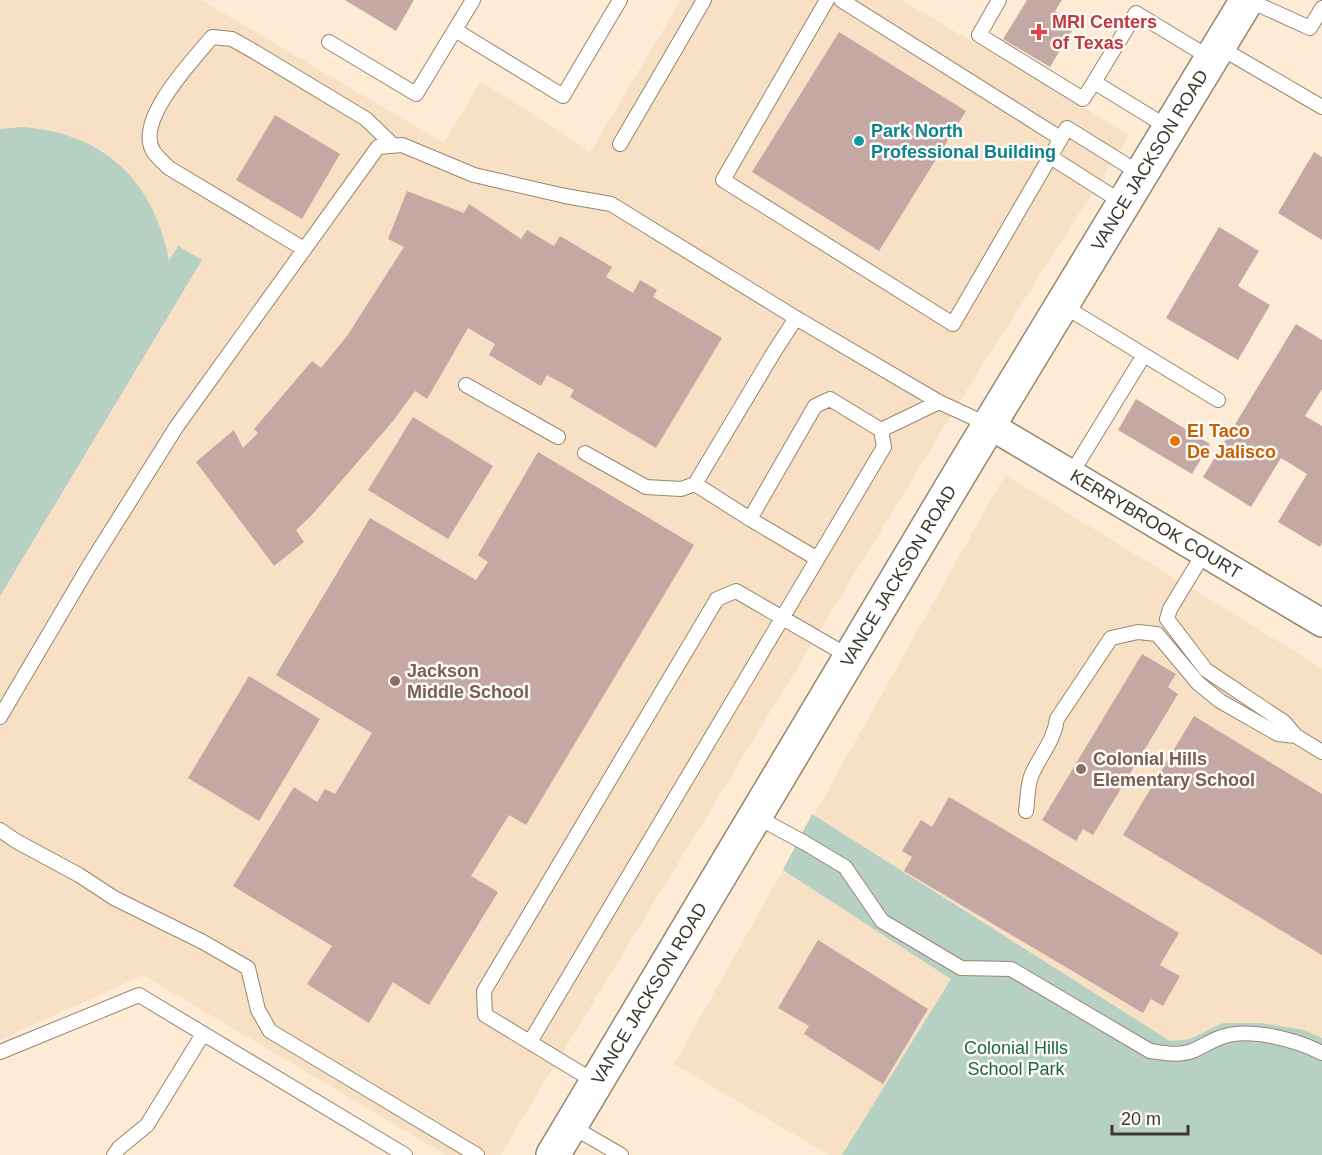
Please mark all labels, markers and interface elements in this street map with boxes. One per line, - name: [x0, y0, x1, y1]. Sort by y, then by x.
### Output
- place label: MRI Centers of Texas: [1052, 12, 1157, 53]
- marker: MRI Centers of Texas: [1030, 23, 1048, 41]
- street label: VANCE JACKSON ROAD: [1087, 66, 1212, 254]
- place label: Park North Professional Building: [871, 121, 1056, 162]
- marker: Park North Professional Building: [852, 134, 866, 148]
- place label: El Taco De Jalisco: [1187, 421, 1276, 462]
- marker: El Taco De Jalisco: [1168, 434, 1182, 448]
- street label: KERRYBROOK COURT: [1067, 466, 1245, 583]
- street label: VANCE JACKSON ROAD: [837, 482, 960, 671]
- place label: Jackson Middle School: [407, 661, 529, 702]
- marker: Jackson Middle School: [388, 674, 402, 688]
- place label: Colonial Hills Elementary School: [1093, 749, 1255, 790]
- marker: Colonial Hills Elementary School: [1074, 762, 1088, 776]
- street label: VANCE JACKSON ROAD: [588, 899, 711, 1088]
- park label: Colonial Hills School Park: [964, 1038, 1068, 1079]
- scale bar: [1112, 1098, 1188, 1136]
- text: 20 m: [1121, 1109, 1161, 1129]

